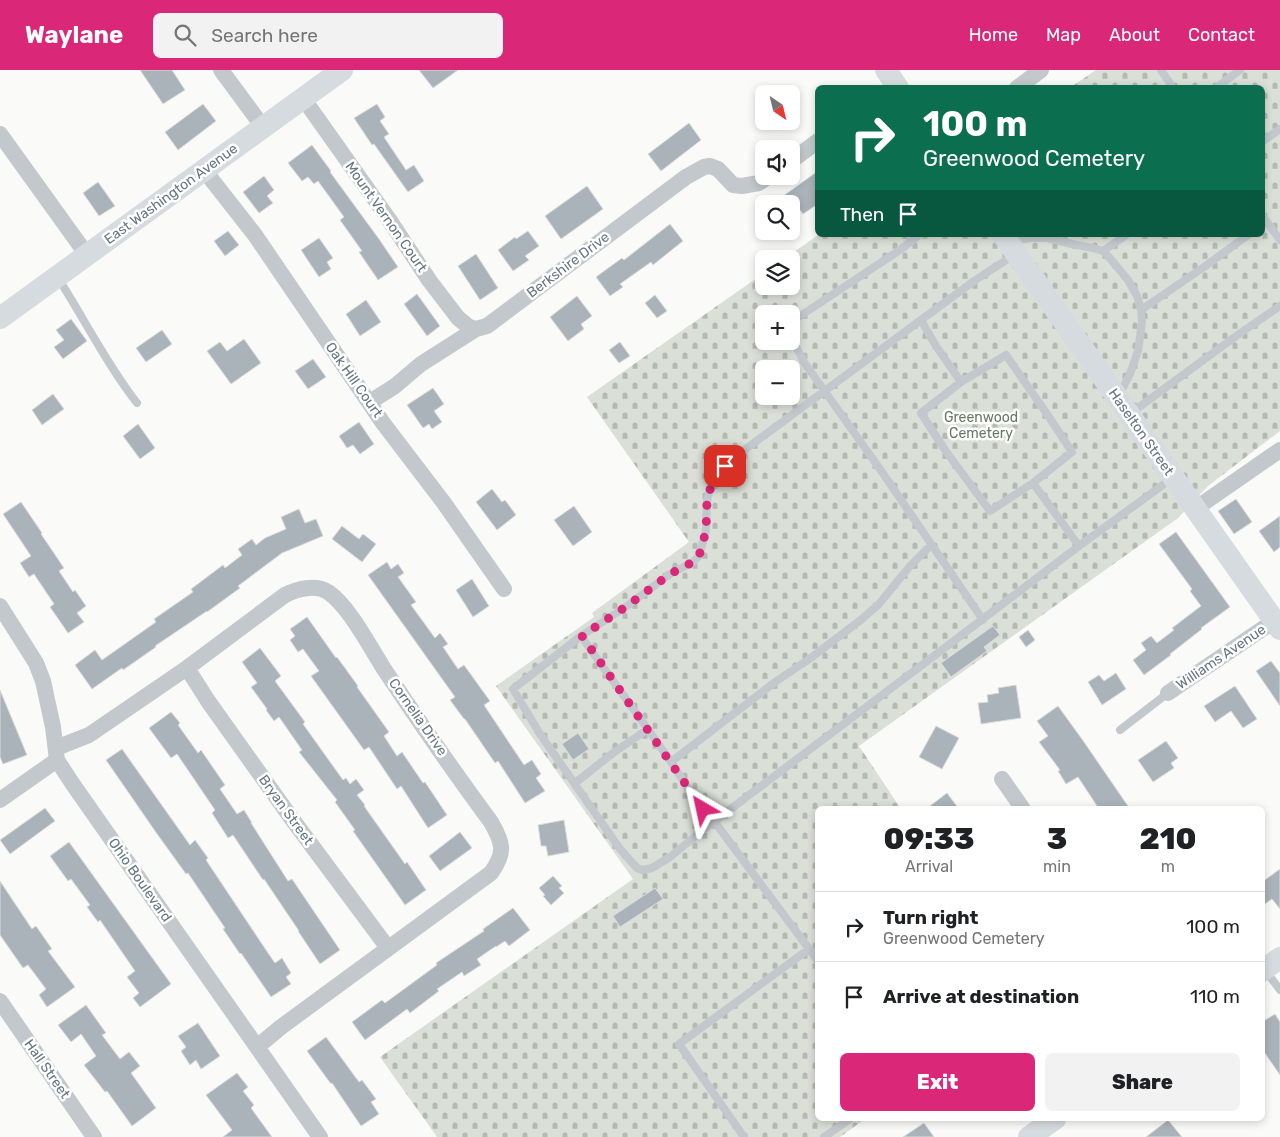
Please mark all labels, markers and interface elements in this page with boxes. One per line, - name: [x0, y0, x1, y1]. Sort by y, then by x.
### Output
- search box: [153, 13, 503, 58]
- text: Waylane: [25, 21, 123, 49]
- icon: search: [171, 21, 199, 49]
- text: Search here: [211, 24, 318, 47]
- text: Home: [969, 24, 1018, 46]
- text: Map: [1046, 24, 1081, 46]
- text: About: [1109, 24, 1160, 46]
- text: Contact: [1188, 24, 1255, 46]
- north arrow: [755, 85, 800, 130]
- map controls: [755, 85, 800, 405]
- text: 100 m: [923, 103, 1028, 145]
- icon: right: [840, 105, 905, 170]
- street label: East Washington Avenue: [101, 140, 241, 248]
- button: sound: [755, 140, 800, 185]
- text: Greenwood Cemetery: [923, 145, 1145, 172]
- street label: Mount Vernon Court: [341, 158, 431, 276]
- button: search: [755, 195, 800, 240]
- icon: arrive: [894, 200, 922, 228]
- text: Then: [840, 203, 884, 226]
- street label: Berkshire Drive: [523, 228, 613, 302]
- button: layers: [755, 250, 800, 295]
- button: +: [755, 305, 800, 350]
- street label: Oak Hill Court: [322, 339, 386, 421]
- button: −: [755, 360, 800, 405]
- street label: Haselton Street: [1105, 385, 1178, 479]
- park label: Greenwood Cemetery: [944, 409, 1018, 442]
- pin: [704, 445, 746, 487]
- icon: arrive: [711, 452, 739, 480]
- street label: Williams Avenue: [1173, 621, 1269, 693]
- street label: Cornelia Drive: [385, 675, 451, 759]
- street label: Bryan Street: [255, 772, 317, 849]
- position arrow: [676, 782, 728, 834]
- text: 09:33: [884, 821, 975, 857]
- text: 3: [1047, 821, 1067, 857]
- text: 210: [1139, 821, 1196, 857]
- street label: Ohio Boulevard: [105, 835, 175, 925]
- text: Arrival: [905, 857, 953, 876]
- text: min: [1043, 857, 1071, 876]
- text: m: [1161, 857, 1175, 876]
- text: Turn right: [883, 906, 978, 929]
- icon: right: [840, 913, 868, 941]
- text: 100 m: [1186, 915, 1240, 938]
- text: Greenwood Cemetery: [883, 929, 1045, 948]
- icon: arrive: [840, 983, 868, 1011]
- text: Arrive at destination: [883, 985, 1079, 1008]
- text: 110 m: [1190, 985, 1240, 1008]
- street label: Hall Street: [20, 1036, 74, 1102]
- button: Exit: [840, 1053, 1035, 1111]
- button: Share: [1045, 1053, 1240, 1111]

